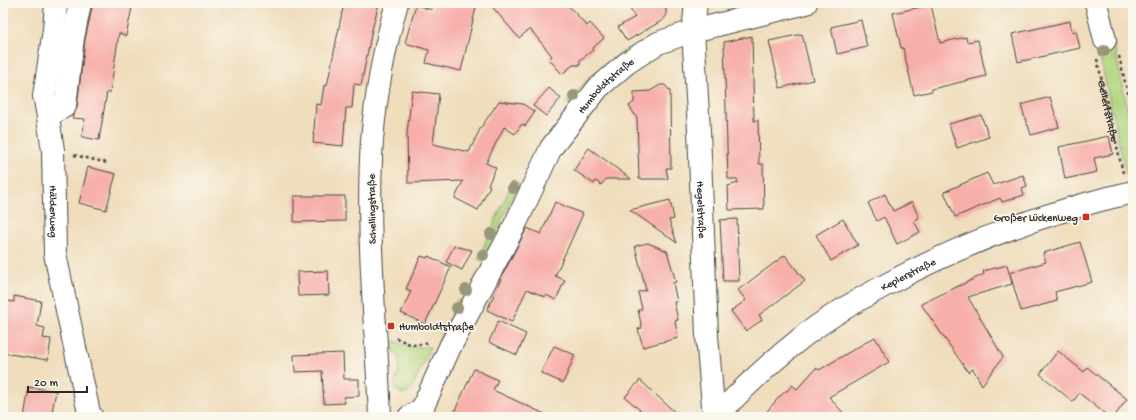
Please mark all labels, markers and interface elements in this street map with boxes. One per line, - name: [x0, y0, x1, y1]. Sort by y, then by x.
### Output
- street label: Humboldtstraße: [576, 56, 637, 117]
- street label: Gellertstraße: [1094, 79, 1120, 143]
- street label: Schellingstraße: [366, 174, 380, 244]
- street label: Hegelstraße: [693, 181, 707, 239]
- street label: Häldenweg: [46, 185, 59, 238]
- marker: Großer Lückenweg: [1081, 212, 1091, 222]
- place label: Großer Lückenweg: [993, 213, 1078, 225]
- street label: Keplerstraße: [879, 257, 938, 295]
- marker: Humboldtstraße: [386, 321, 396, 331]
- place label: Humboldtstraße: [399, 322, 474, 334]
- scale bar: [28, 368, 87, 394]
- text: 20 m: [34, 377, 59, 391]

